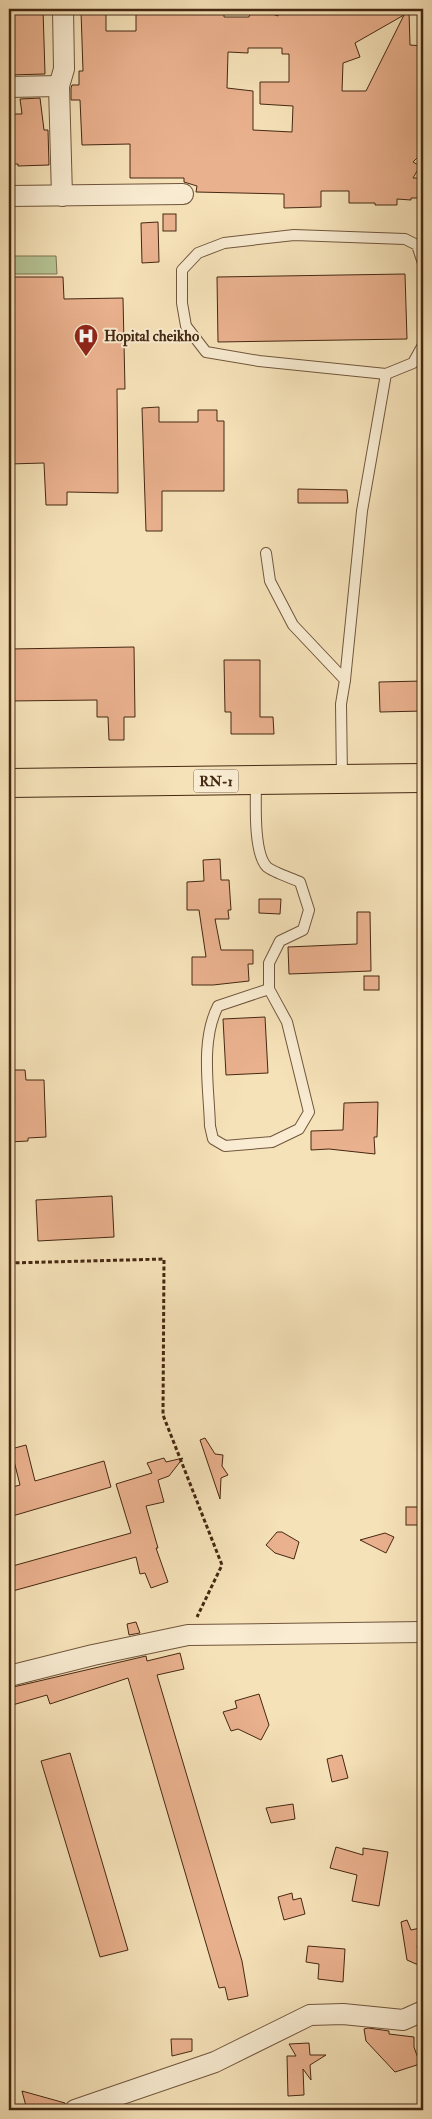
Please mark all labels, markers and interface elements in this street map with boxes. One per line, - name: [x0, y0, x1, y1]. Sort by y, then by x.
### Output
- hospital icon: Hopital cheikho: [73, 323, 99, 357]
- place label: Hopital cheikho: [104, 327, 200, 347]
- road number: RN-1: [194, 769, 238, 792]

